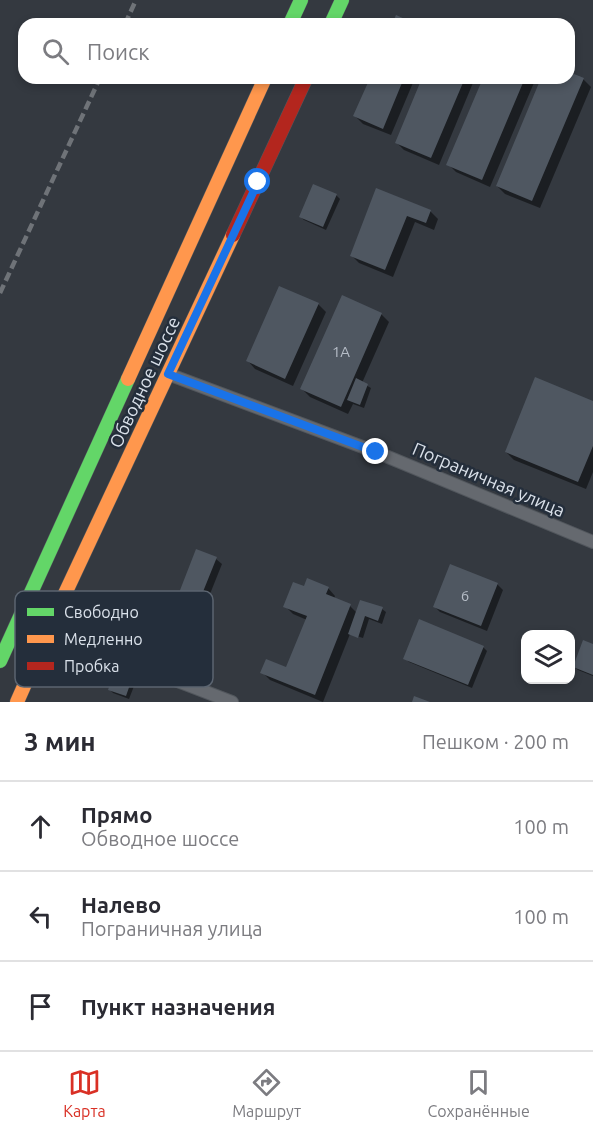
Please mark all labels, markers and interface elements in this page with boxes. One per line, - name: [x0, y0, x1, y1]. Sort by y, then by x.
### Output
- search box: [18, 18, 575, 84]
- icon: search: [39, 35, 72, 68]
- text: Поиск: [87, 39, 150, 64]
- route start: [244, 168, 270, 194]
- street label: Обводное шоссе: [105, 313, 183, 451]
- house number: 1А: [332, 343, 350, 360]
- route end: [362, 438, 388, 464]
- street label: Пограничная улица: [410, 438, 568, 520]
- house number: 6: [461, 587, 469, 604]
- legend: [15, 591, 213, 687]
- text: Свободно: [64, 603, 139, 621]
- text: Медленно: [64, 630, 143, 648]
- map controls: [521, 630, 575, 684]
- button: layers: [521, 630, 575, 684]
- text: Пробка: [64, 657, 120, 675]
- text: 3 мин: [24, 727, 96, 756]
- text: Пешком · 200 m: [422, 730, 569, 753]
- text: Прямо: [81, 802, 152, 827]
- icon: ahead: [24, 810, 57, 843]
- text: 100 m: [513, 815, 569, 838]
- text: Обводное шоссе: [81, 827, 239, 850]
- text: Налево: [81, 892, 161, 917]
- icon: left: [24, 900, 57, 933]
- text: 100 m: [513, 905, 569, 928]
- text: Пограничная улица: [81, 917, 263, 940]
- icon: arrive: [24, 990, 57, 1023]
- text: Пункт назначения: [81, 994, 275, 1019]
- tab: Карта: [63, 1066, 106, 1120]
- tab: Маршрут: [232, 1066, 301, 1120]
- tab: Сохранённые: [428, 1066, 530, 1120]

